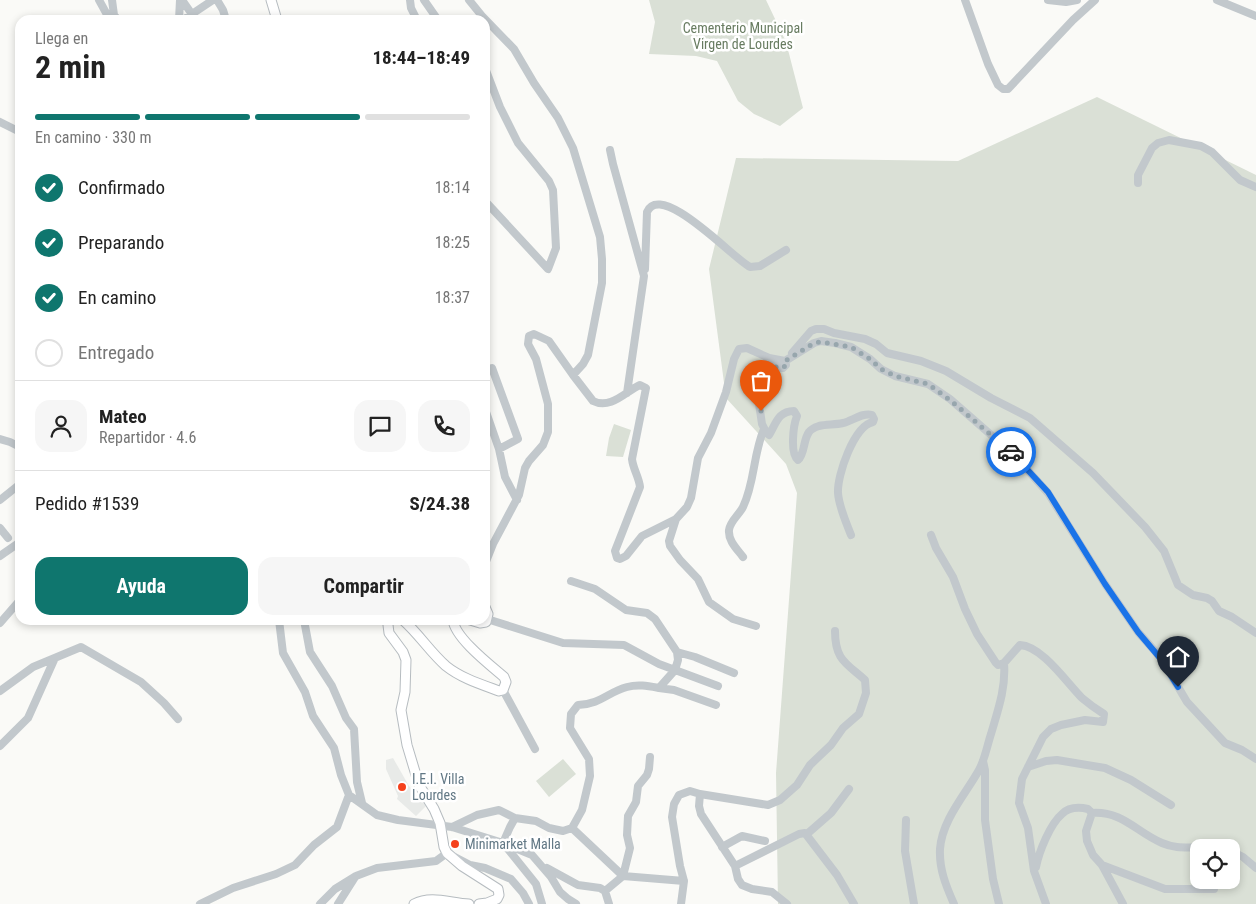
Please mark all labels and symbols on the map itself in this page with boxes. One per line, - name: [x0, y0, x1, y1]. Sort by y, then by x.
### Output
- park label: Cementerio Municipal Virgen de Lourdes: [683, 20, 803, 52]
- pin: [740, 360, 782, 411]
- courier: [986, 427, 1036, 477]
- pin: [1157, 636, 1199, 687]
- place label: I.E.I. Villa Lourdes: [412, 771, 464, 803]
- marker: I.E.I. Villa Lourdes: [396, 781, 408, 793]
- place label: Minimarket Malla: [465, 836, 561, 852]
- marker: Minimarket Malla: [449, 838, 461, 850]

